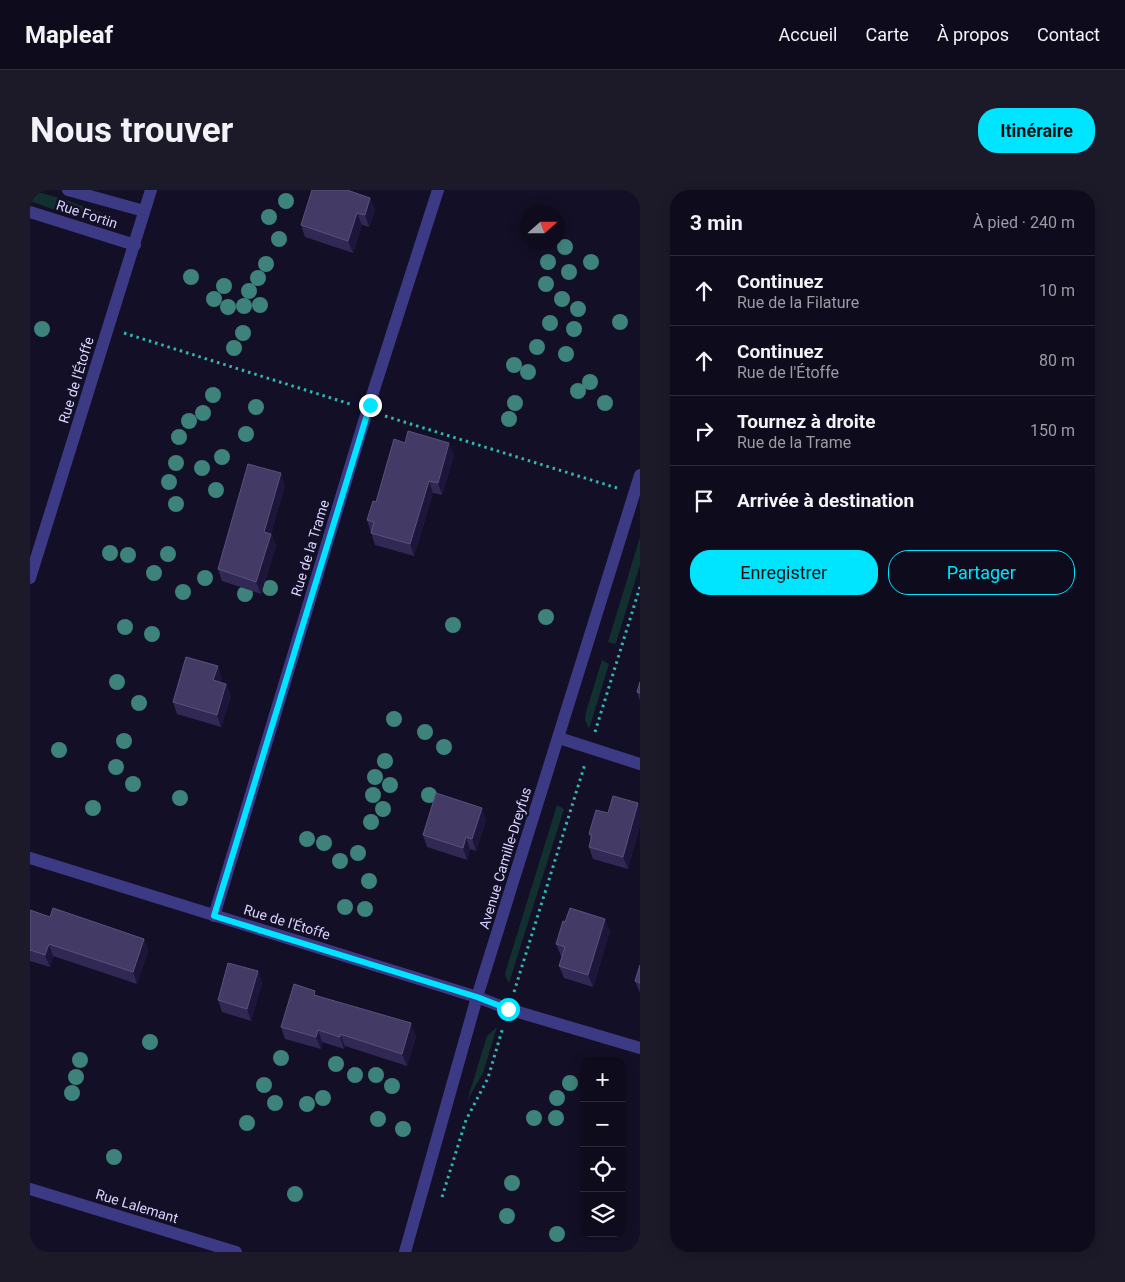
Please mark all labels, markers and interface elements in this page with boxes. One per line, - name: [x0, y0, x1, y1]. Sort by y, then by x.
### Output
- text: Mapleaf: [25, 21, 113, 49]
- text: Accueil: [779, 24, 837, 45]
- text: Carte: [865, 24, 909, 45]
- text: À propos: [937, 24, 1009, 45]
- text: Contact: [1037, 24, 1100, 45]
- button: Itinéraire: [978, 108, 1095, 153]
- text: Nous trouver: [30, 110, 233, 151]
- street label: Rue Fortin: [54, 197, 120, 231]
- north arrow: [520, 205, 565, 250]
- text: 3 min: [690, 211, 743, 235]
- text: À pied · 240 m: [973, 213, 1075, 232]
- text: Continuez: [737, 270, 823, 293]
- icon: ahead: [690, 277, 718, 305]
- text: 10 m: [1039, 281, 1075, 300]
- text: Rue de la Filature: [737, 293, 859, 312]
- street label: Rue de l'Étoffe: [54, 335, 97, 425]
- text: Continuez: [737, 340, 823, 363]
- icon: ahead: [690, 347, 718, 375]
- text: 80 m: [1039, 351, 1075, 370]
- text: Rue de l'Étoffe: [737, 363, 839, 382]
- route end: [359, 394, 382, 417]
- text: Tournez à droite: [737, 410, 876, 433]
- icon: right: [690, 417, 718, 445]
- text: 150 m: [1030, 421, 1075, 440]
- text: Rue de la Trame: [737, 433, 851, 452]
- icon: arrive: [690, 487, 718, 515]
- text: Arrivée à destination: [737, 489, 914, 512]
- street label: Rue de la Trame: [288, 498, 332, 598]
- button: Enregistrer: [690, 550, 878, 595]
- button: Partager: [888, 550, 1075, 595]
- street label: Avenue Camille-Dreyfus: [476, 785, 534, 931]
- street label: Rue de l'Étoffe: [242, 900, 332, 943]
- route start: [497, 998, 520, 1021]
- map controls: [580, 1057, 625, 1237]
- button: +: [580, 1057, 625, 1102]
- button: −: [580, 1102, 625, 1147]
- button: locate: [580, 1147, 625, 1192]
- street label: Rue Lalemant: [94, 1186, 181, 1226]
- button: layers: [580, 1192, 625, 1237]

